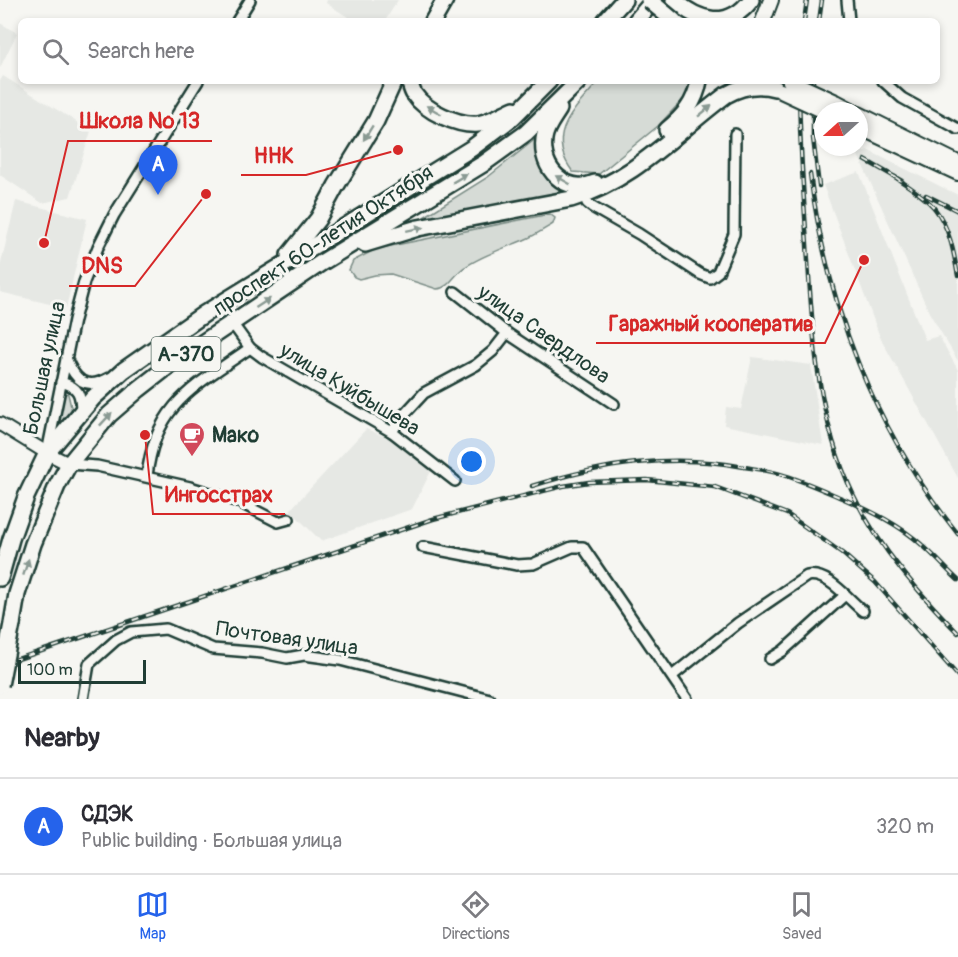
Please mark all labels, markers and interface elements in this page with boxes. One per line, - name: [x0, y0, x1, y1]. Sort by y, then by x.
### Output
- search box: [18, 18, 940, 84]
- icon: search: [39, 35, 72, 68]
- text: Search here: [87, 37, 194, 65]
- callout: Школа № 13: [68, 101, 212, 141]
- north arrow: [814, 102, 868, 156]
- one-way arrow: [425, 105, 442, 115]
- one-way arrow: [697, 105, 712, 118]
- text: Школа № 13: [79, 107, 200, 135]
- one-way arrow: [363, 125, 374, 141]
- callout: ННК: [241, 135, 306, 175]
- text: ННК: [254, 142, 294, 170]
- pin: A: [138, 146, 178, 195]
- street label: проспект 60-летия Октября: [208, 159, 438, 322]
- one-way arrow: [452, 173, 469, 183]
- one-way arrow: [554, 175, 571, 185]
- one-way arrow: [406, 223, 424, 233]
- callout: DNS: [69, 246, 135, 286]
- text: DNS: [81, 252, 123, 280]
- street label: улица Свердлова: [471, 278, 615, 390]
- one-way arrow: [255, 298, 271, 309]
- street label: Большая улица: [17, 299, 72, 437]
- callout: Гаражный кооператив: [596, 303, 825, 343]
- text: Гаражный кооператив: [608, 310, 814, 338]
- street label: улица Куйбышева: [274, 336, 425, 442]
- road number: А-370: [152, 337, 220, 371]
- one-way arrow: [99, 412, 113, 426]
- cafe icon: Мако: [177, 420, 207, 458]
- place label: Мако: [212, 422, 260, 449]
- your location: [457, 447, 486, 476]
- callout: Ингосстрах: [153, 474, 285, 514]
- text: Ингосстрах: [165, 481, 273, 509]
- one-way arrow: [22, 558, 31, 576]
- street label: Почтовая улица: [214, 615, 360, 662]
- scale bar: [18, 657, 146, 684]
- text: 100 m: [27, 660, 73, 680]
- text: Nearby: [24, 722, 100, 754]
- text: СДЭК: [81, 800, 134, 828]
- text: A: [37, 814, 50, 839]
- text: 320 m: [876, 814, 934, 839]
- text: Public building · Большая улица: [81, 828, 342, 853]
- tab: Map: [136, 888, 169, 944]
- tab: Directions: [442, 888, 510, 944]
- tab: Saved: [782, 888, 822, 944]

